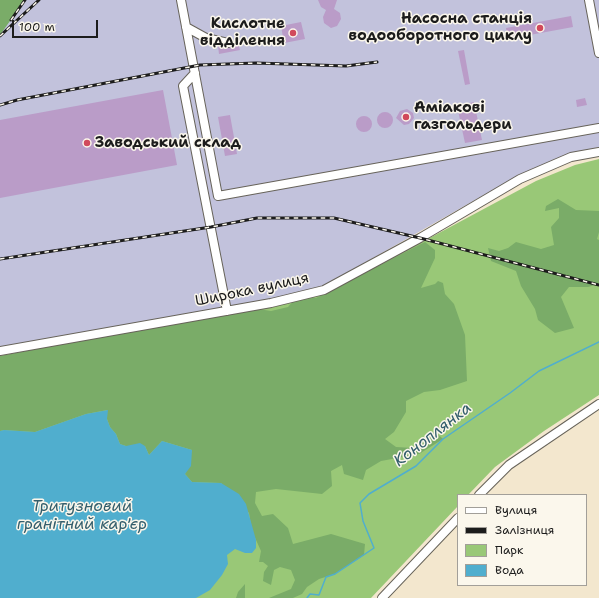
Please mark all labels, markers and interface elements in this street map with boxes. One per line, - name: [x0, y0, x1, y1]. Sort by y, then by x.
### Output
- place label: Насосна станція водооборотного циклу: [349, 10, 532, 45]
- scale bar: [14, 12, 100, 38]
- place label: Кислотне відділення: [200, 15, 285, 50]
- text: 100 m: [19, 19, 55, 35]
- marker: Насосна станція водооборотного циклу: [535, 23, 545, 33]
- marker: Кислотне відділення: [288, 28, 298, 38]
- place label: Аміакові газгольдери: [414, 99, 512, 134]
- marker: Аміакові газгольдери: [401, 112, 411, 122]
- place label: Заводський склад: [95, 134, 241, 152]
- marker: Заводський склад: [82, 138, 92, 148]
- street label: Широка вулиця: [194, 269, 310, 311]
- water label: Коноплянка: [390, 399, 476, 471]
- legend: [457, 494, 587, 586]
- water label: Тритузновий гранітний кар'єр: [17, 497, 147, 535]
- text: Вулиця: [495, 502, 537, 518]
- text: Залізниця: [495, 522, 554, 538]
- text: Парк: [495, 542, 523, 558]
- text: Вода: [495, 562, 524, 578]

